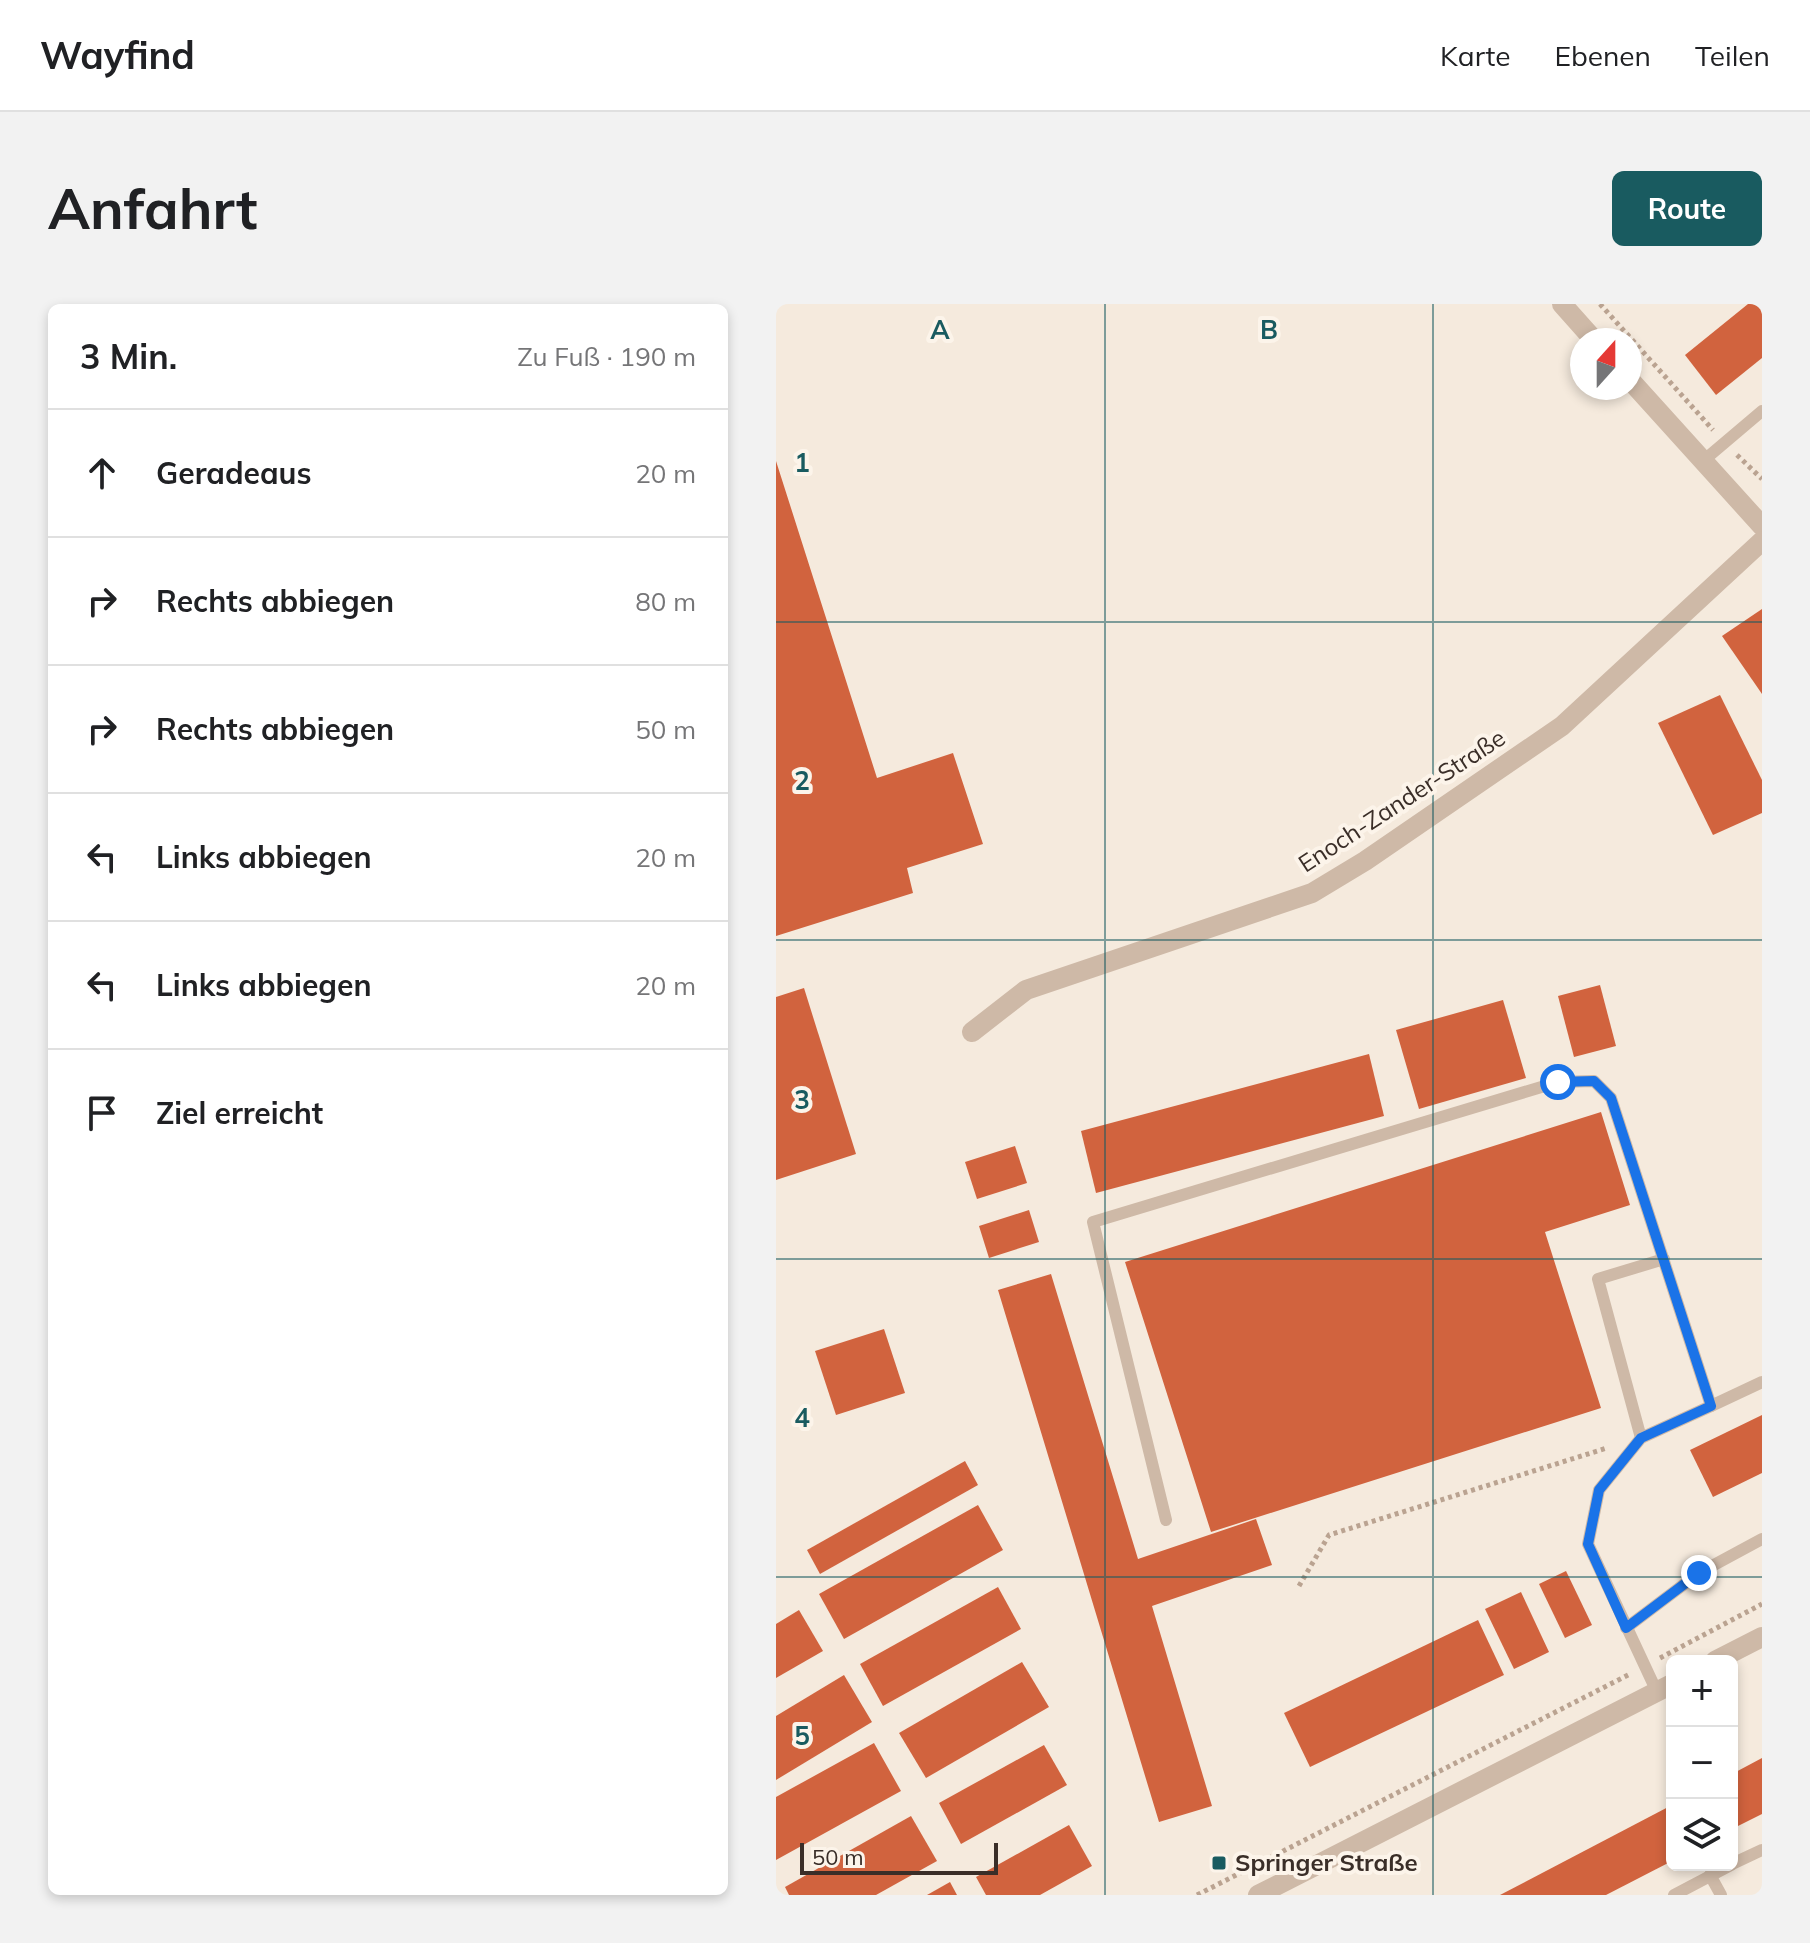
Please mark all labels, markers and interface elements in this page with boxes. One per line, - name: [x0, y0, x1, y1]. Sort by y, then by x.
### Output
- text: Wayfind: [40, 31, 195, 79]
- text: Karte: [1440, 38, 1510, 73]
- text: Ebenen: [1554, 38, 1651, 73]
- text: Teilen: [1695, 38, 1770, 73]
- button: Route: [1612, 171, 1762, 246]
- text: Anfahrt: [48, 173, 257, 243]
- text: A: [930, 313, 950, 346]
- text: B: [1260, 313, 1278, 346]
- north arrow: [1570, 328, 1642, 400]
- text: 3 Min.: [80, 335, 177, 378]
- text: Zu Fuß · 190 m: [517, 340, 696, 373]
- text: 1: [794, 446, 810, 479]
- icon: ahead: [80, 451, 124, 495]
- text: Geradeaus: [156, 454, 311, 492]
- text: 20 m: [635, 457, 696, 490]
- icon: right: [80, 579, 124, 623]
- text: Rechts abbiegen: [156, 582, 394, 620]
- text: 80 m: [635, 585, 696, 618]
- icon: right: [80, 707, 124, 751]
- text: Rechts abbiegen: [156, 710, 394, 748]
- text: 50 m: [635, 713, 696, 746]
- street label: Enoch-Zander-Straße: [1292, 722, 1511, 878]
- text: 2: [794, 764, 810, 797]
- icon: left: [80, 835, 124, 879]
- text: Links abbiegen: [156, 838, 372, 876]
- text: 20 m: [635, 841, 696, 874]
- icon: left: [80, 963, 124, 1007]
- text: Links abbiegen: [156, 966, 372, 1004]
- text: 20 m: [635, 969, 696, 1002]
- route start: [1540, 1064, 1576, 1100]
- text: 3: [794, 1083, 810, 1116]
- icon: arrive: [80, 1091, 124, 1135]
- text: Ziel erreicht: [156, 1094, 323, 1132]
- text: 4: [794, 1401, 810, 1434]
- route end: [1681, 1555, 1717, 1591]
- map controls: [1666, 1655, 1738, 1871]
- button: +: [1666, 1655, 1738, 1727]
- text: 5: [794, 1719, 810, 1752]
- button: −: [1666, 1727, 1738, 1799]
- button: layers: [1666, 1799, 1738, 1871]
- scale bar: [800, 1839, 998, 1875]
- text: 50 m: [812, 1843, 863, 1871]
- place label: Springer Straße: [1235, 1847, 1418, 1877]
- marker: Springer Straße: [1210, 1854, 1228, 1872]

